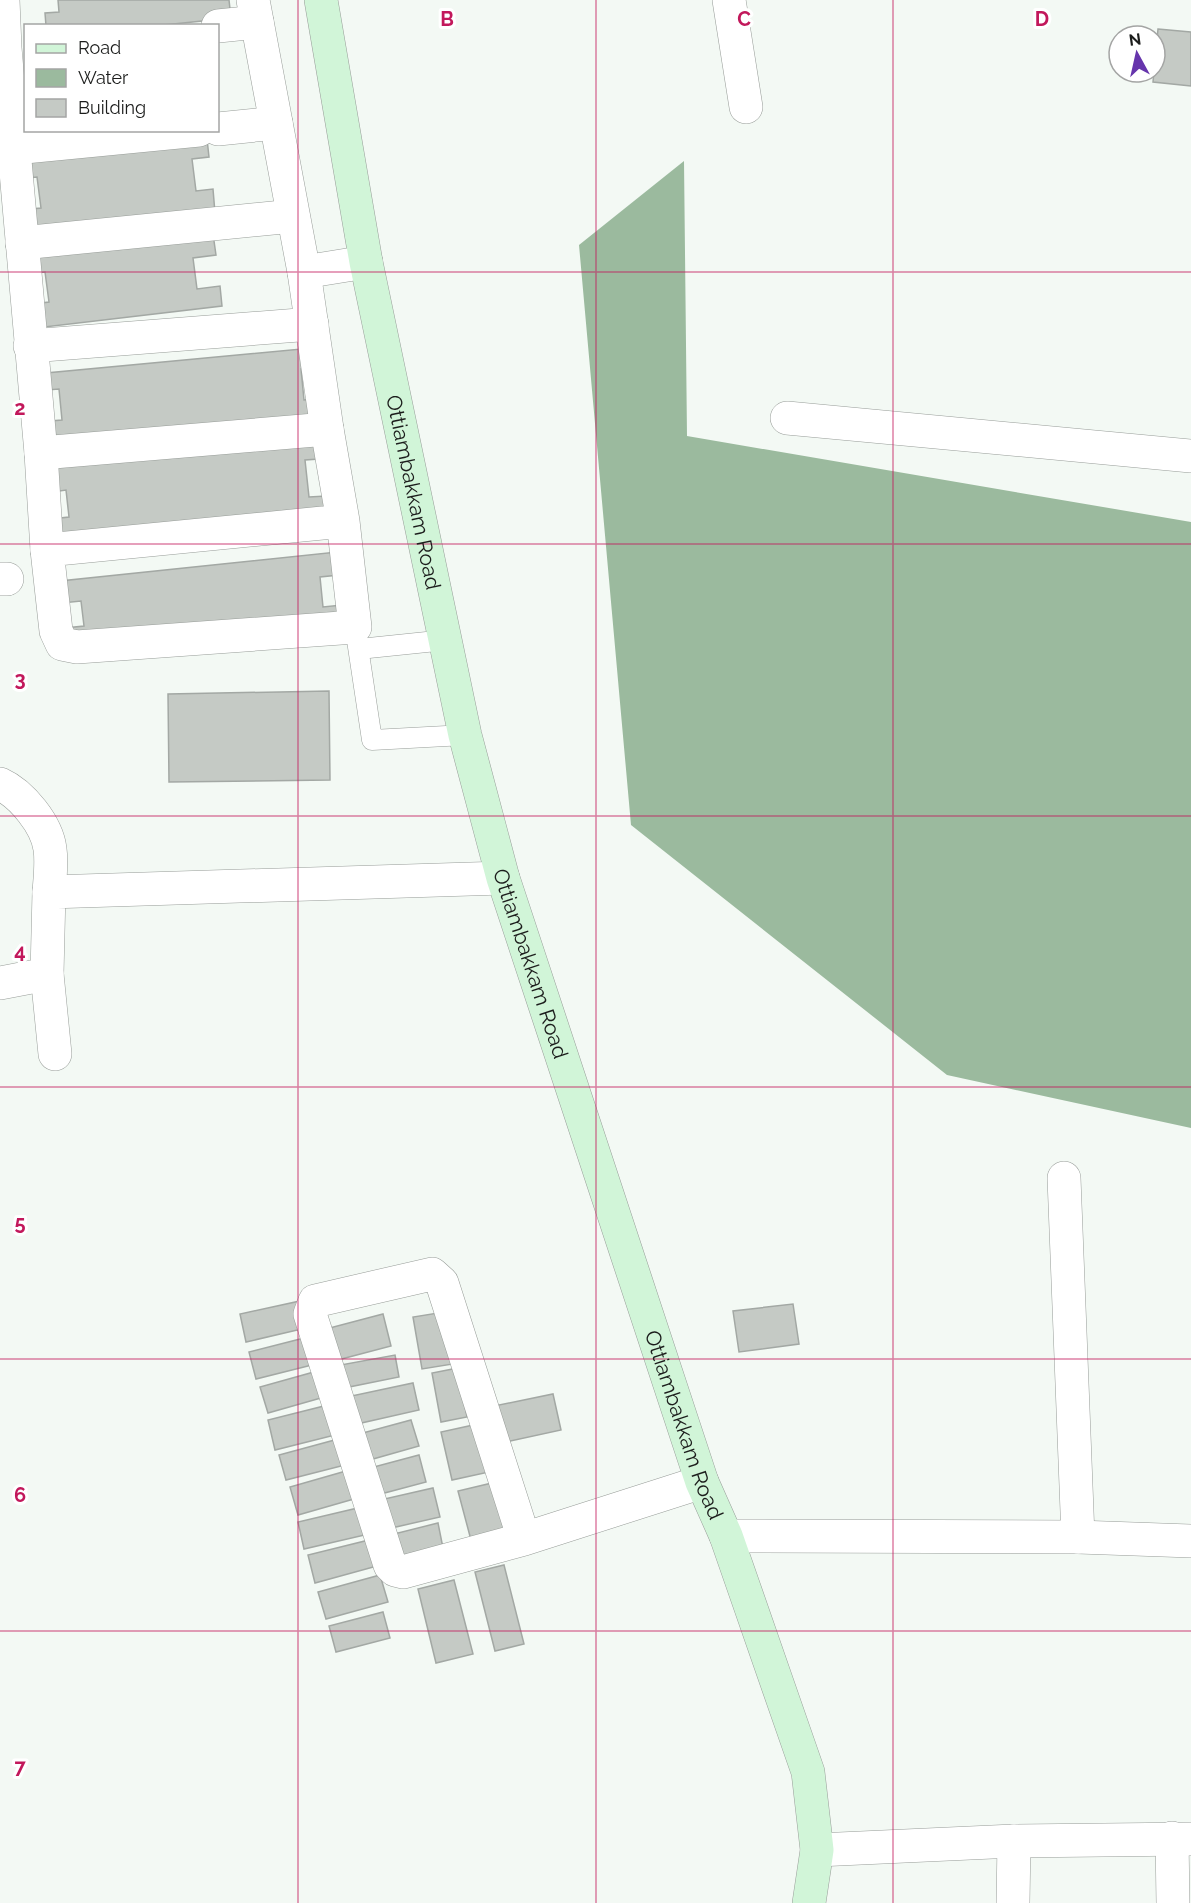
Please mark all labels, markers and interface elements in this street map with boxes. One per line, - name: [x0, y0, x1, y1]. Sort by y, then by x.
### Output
- text: B: [440, 7, 454, 31]
- text: C: [737, 7, 751, 31]
- text: D: [1035, 7, 1049, 31]
- legend: [24, 24, 219, 132]
- north arrow: [1107, 24, 1167, 84]
- text: N: [1128, 29, 1142, 50]
- text: Road: [78, 37, 121, 58]
- text: Water: [78, 67, 129, 88]
- text: Building: [78, 97, 146, 118]
- street label: Ottiambakkam Road: [382, 393, 447, 592]
- text: 2: [14, 396, 26, 420]
- text: 3: [14, 667, 26, 691]
- street label: Ottiambakkam Road: [489, 866, 574, 1062]
- text: 4: [14, 939, 26, 963]
- text: 5: [14, 1211, 26, 1235]
- street label: Ottiambakkam Road: [640, 1327, 729, 1523]
- text: 6: [14, 1483, 26, 1507]
- text: 7: [14, 1755, 26, 1779]

